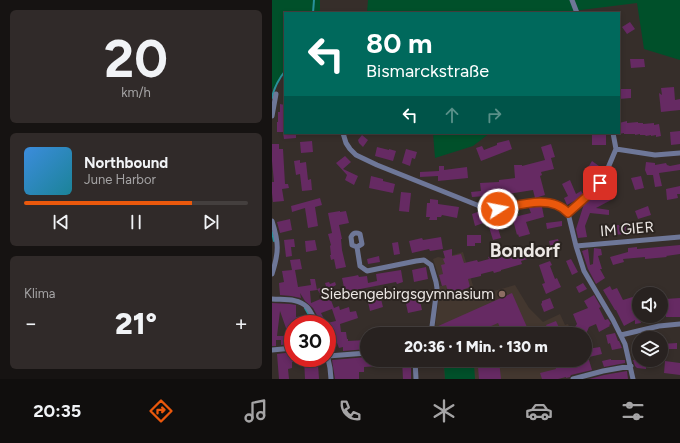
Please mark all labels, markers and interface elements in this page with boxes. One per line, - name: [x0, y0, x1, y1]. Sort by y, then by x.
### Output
- text: 80 m: [366, 26, 432, 60]
- text: 20: [104, 28, 168, 90]
- icon: left: [300, 28, 352, 80]
- text: Bismarckstraße: [366, 60, 489, 82]
- text: km/h: [121, 85, 151, 100]
- icon: left: [399, 104, 421, 126]
- icon: ahead: [441, 104, 463, 126]
- icon: right: [483, 104, 505, 126]
- text: Northbound: [84, 154, 168, 172]
- pin: [583, 166, 617, 200]
- text: June Harbor: [84, 172, 156, 187]
- icon: arrive: [589, 172, 611, 194]
- position arrow: [477, 188, 519, 230]
- icon: previous: [50, 211, 72, 233]
- icon: pause: [125, 211, 147, 233]
- icon: next: [200, 211, 222, 233]
- street label: IM GIER: [599, 218, 655, 240]
- district label: Bondorf: [490, 239, 561, 262]
- place label: Siebengebirgsgymnasium: [321, 285, 494, 303]
- text: Klima: [24, 286, 56, 301]
- map controls: [632, 287, 668, 367]
- button: sound: [632, 287, 668, 323]
- marker: Siebengebirgsgymnasium: [497, 289, 507, 299]
- text: 21°: [115, 305, 157, 342]
- text: −: [24, 310, 38, 337]
- text: +: [234, 310, 248, 337]
- speed limit sign: 30: [284, 315, 336, 367]
- button: layers: [632, 331, 668, 367]
- text: 20:36 · 1 Min. · 130 m: [404, 338, 548, 356]
- icon: directions: [147, 397, 175, 425]
- icon: music: [242, 397, 270, 425]
- icon: phone: [336, 397, 364, 425]
- icon: climate: [430, 397, 458, 425]
- icon: car: [525, 397, 553, 425]
- icon: filters: [619, 397, 647, 425]
- text: 20:35: [33, 400, 81, 422]

